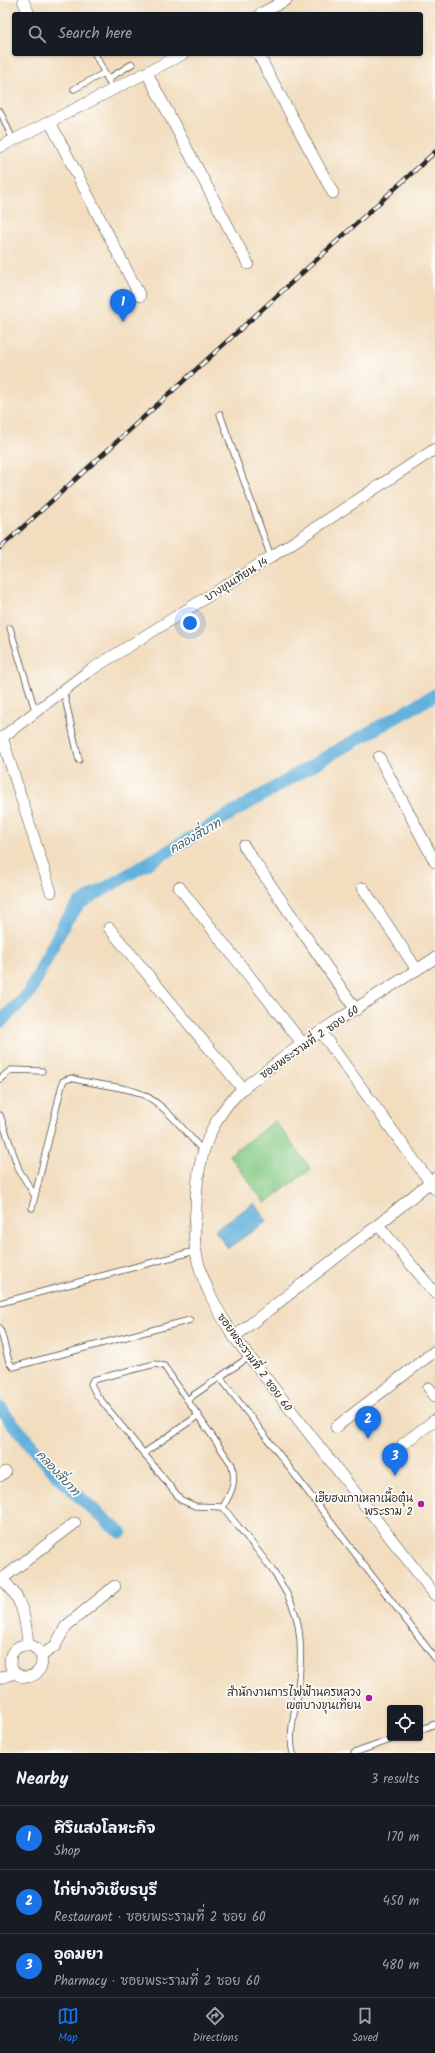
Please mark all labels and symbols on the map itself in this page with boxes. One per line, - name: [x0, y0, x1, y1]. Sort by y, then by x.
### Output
- pin: 1: [110, 289, 136, 322]
- street label: บางขุนเทียน 14: [201, 553, 272, 607]
- your location: [180, 613, 200, 633]
- water label: คลองสี่บาท: [165, 812, 225, 859]
- street label: ซอยพระรามที่ 2 ซอย 60: [254, 999, 363, 1084]
- street label: ซอยพระรามที่ 2 ซอย 60: [212, 1308, 299, 1416]
- pin: 2: [355, 1406, 381, 1439]
- pin: 3: [382, 1443, 408, 1476]
- water label: คลองสี่บาท: [31, 1445, 86, 1501]
- place label: เฮียฮงเกาเหลาเนื้อตุ๋น พระราม 2: [315, 1487, 414, 1521]
- marker: เฮียฮงเกาเหลาเนื้อตุ๋น พระราม 2: [416, 1499, 426, 1509]
- place label: สำนักงานการไฟฟ้านครหลวง เขตบางขุนเทียน: [227, 1684, 362, 1715]
- marker: สำนักงานการไฟฟ้านครหลวง เขตบางขุนเทียน: [364, 1693, 374, 1703]

